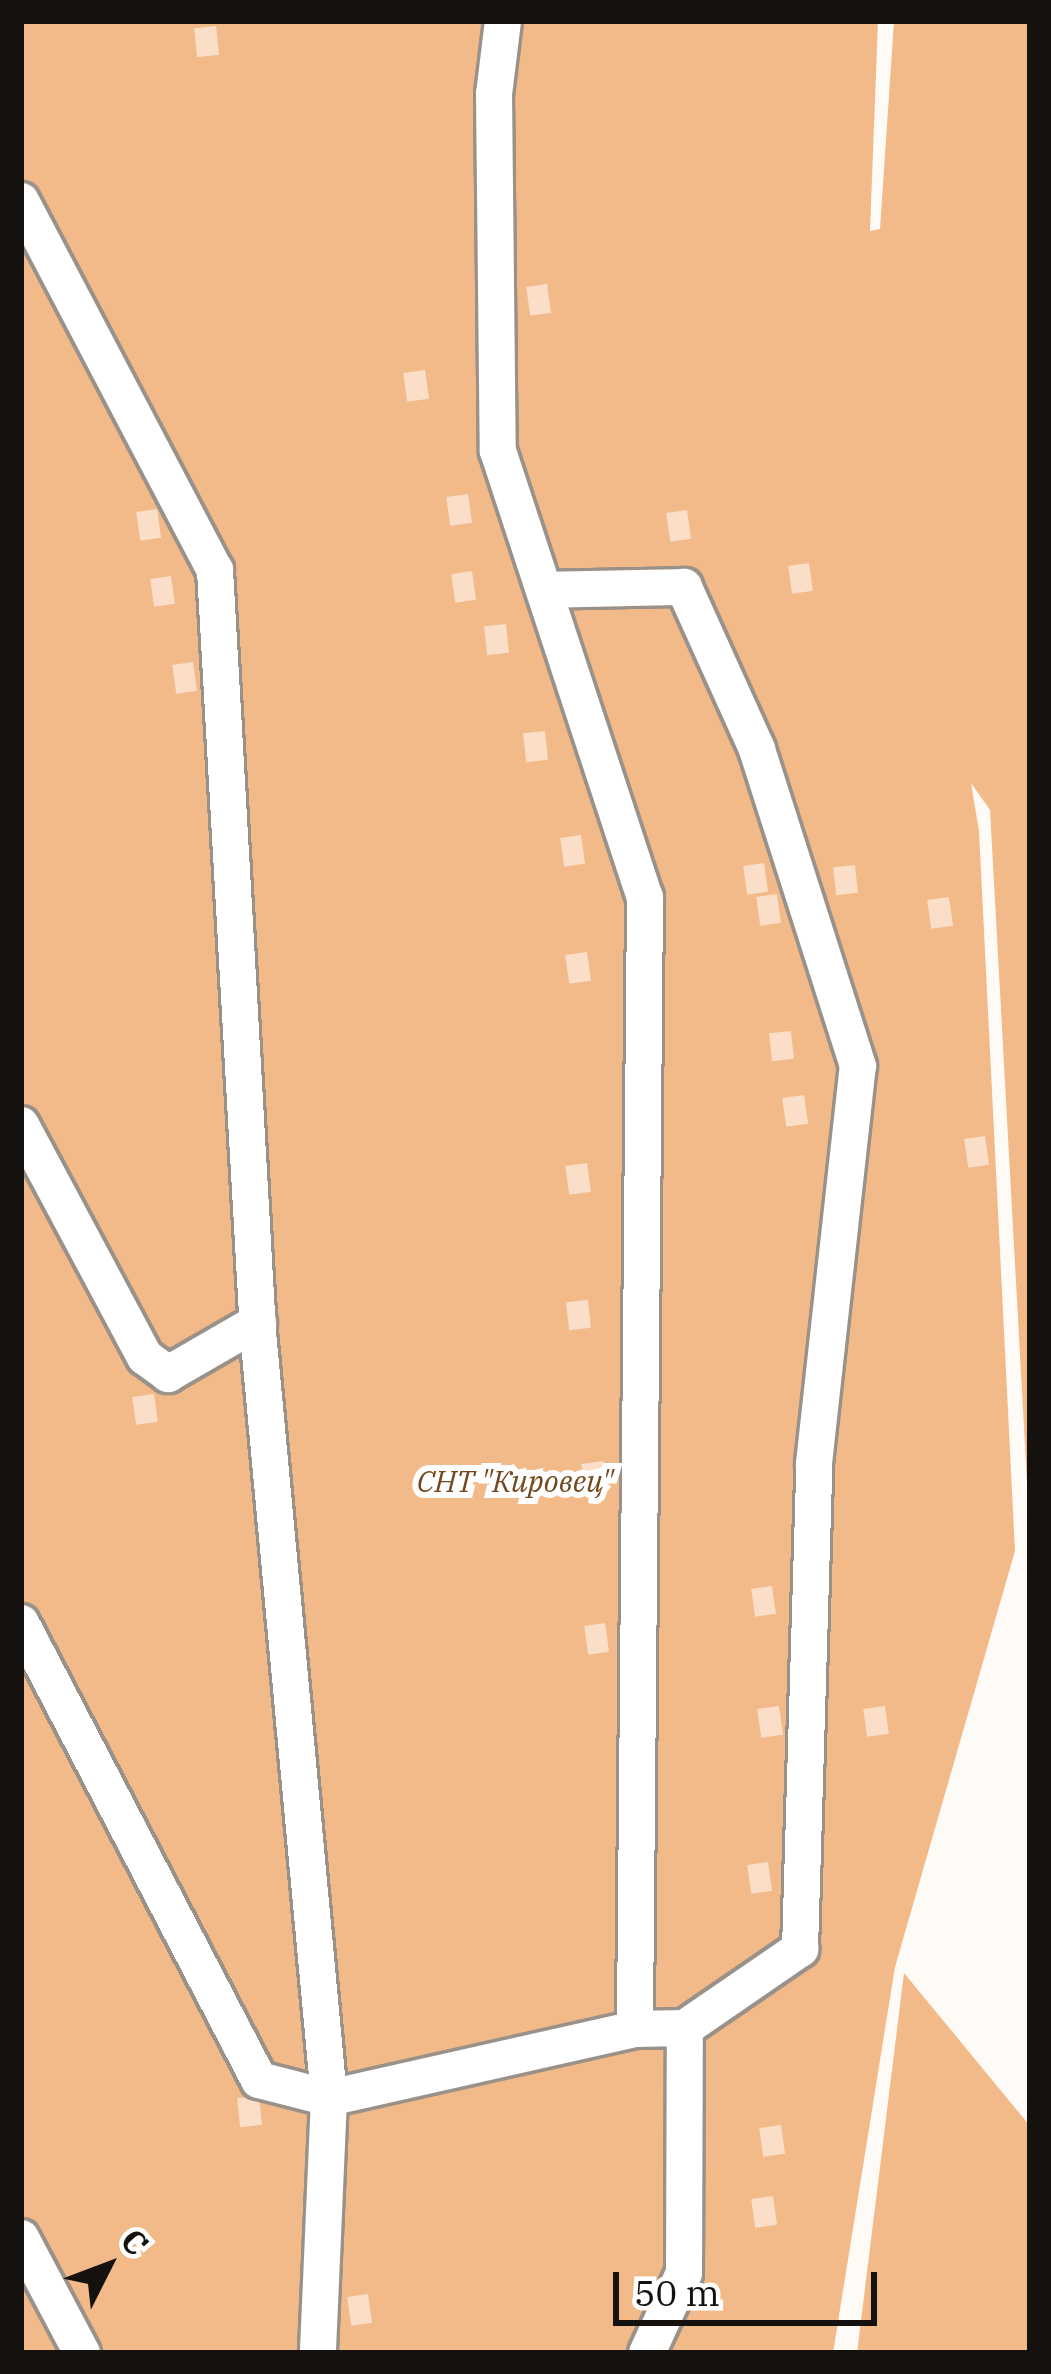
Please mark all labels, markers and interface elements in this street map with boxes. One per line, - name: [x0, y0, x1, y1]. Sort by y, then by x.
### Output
- park label: СНТ "Кировец": [417, 1463, 613, 1499]
- north arrow: [48, 2206, 168, 2326]
- text: С: [112, 2219, 158, 2264]
- scale bar: [619, 2248, 883, 2322]
- text: 50 m: [634, 2269, 720, 2316]

